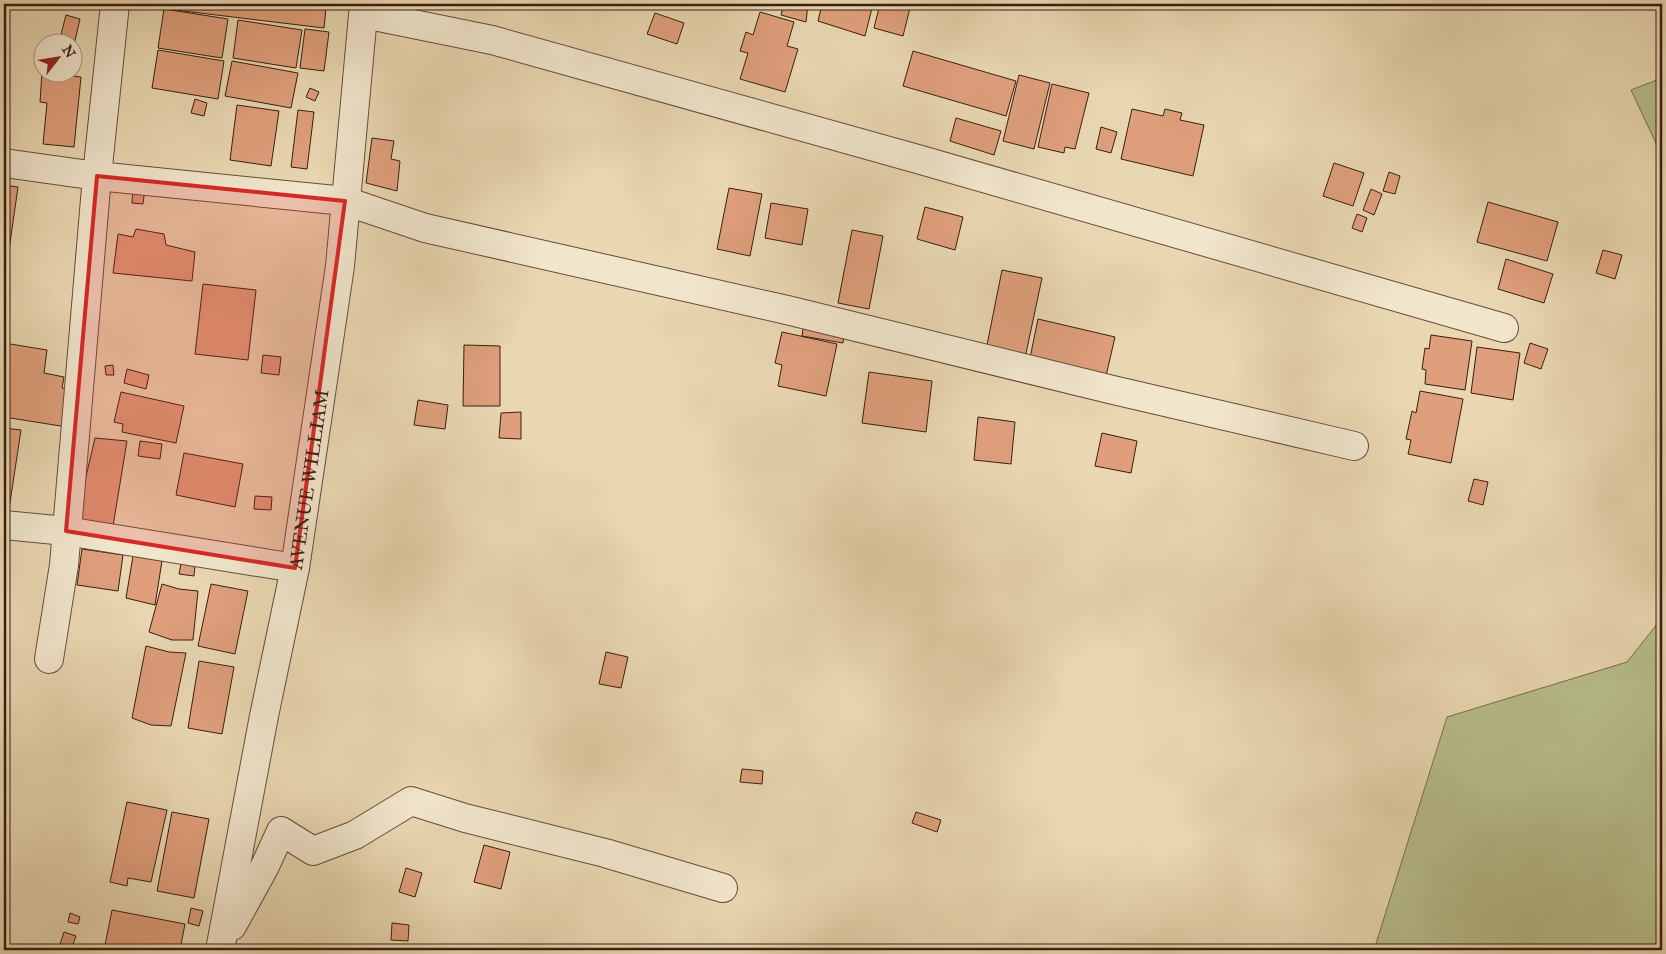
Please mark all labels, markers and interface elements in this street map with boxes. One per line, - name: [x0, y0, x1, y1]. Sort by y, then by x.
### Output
- north arrow: [32, 32, 82, 82]
- text: N: [58, 42, 79, 61]
- street label: AVENUE WILLIAM: [284, 388, 333, 572]

